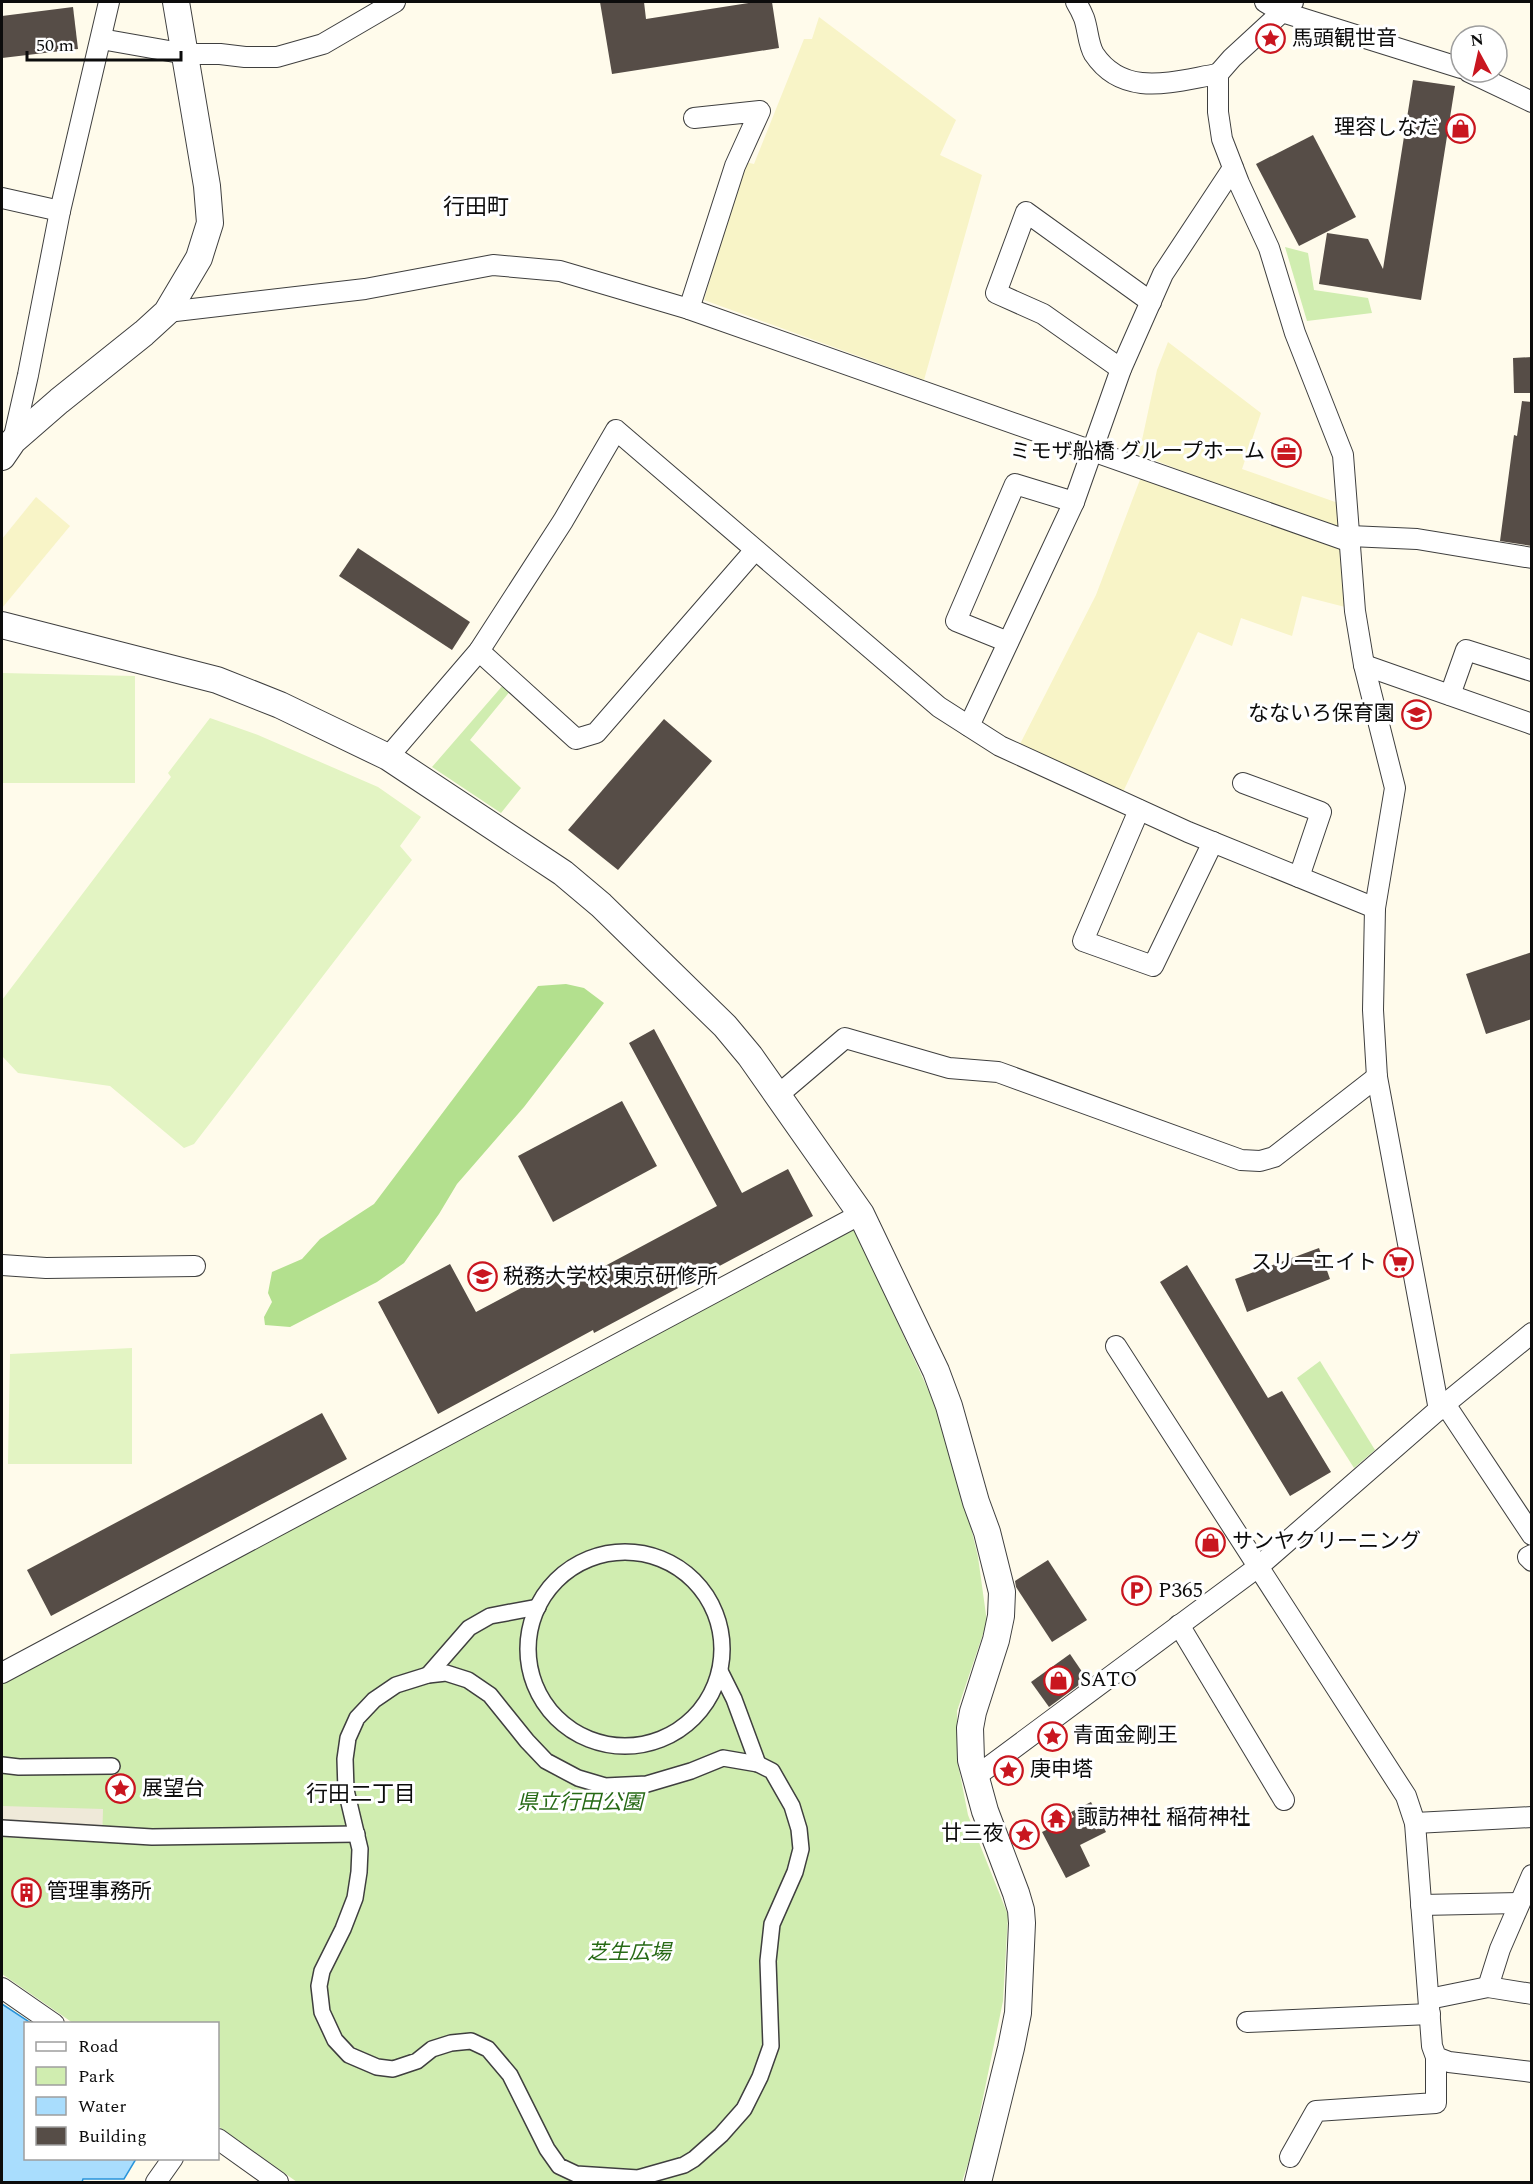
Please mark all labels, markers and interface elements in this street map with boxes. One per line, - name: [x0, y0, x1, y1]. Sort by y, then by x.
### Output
- place icon: 馬頭観世音: [1255, 23, 1287, 55]
- place label: 馬頭観世音: [1292, 23, 1397, 55]
- scale bar: [27, 24, 182, 62]
- north arrow: [1449, 24, 1509, 84]
- text: N: [1469, 27, 1485, 53]
- text: 50 m: [36, 32, 74, 59]
- place label: 理容しなだ: [1334, 112, 1439, 144]
- shop icon: 理容しなだ: [1444, 112, 1476, 144]
- district label: 行田町: [443, 191, 509, 224]
- place label: ミモザ船橋 グループホーム: [1010, 436, 1265, 468]
- office icon: ミモザ船橋 グループホーム: [1270, 436, 1302, 468]
- place label: なないろ保育園: [1248, 698, 1395, 730]
- school or university icon: なないろ保育園: [1400, 698, 1432, 730]
- place label: スリーエイト: [1251, 1247, 1377, 1279]
- supermarket icon: スリーエイト: [1382, 1247, 1414, 1279]
- school or university icon: 税務大学校 東京研修所: [466, 1261, 498, 1293]
- place label: 税務大学校 東京研修所: [503, 1261, 718, 1293]
- shop icon: サンヤクリーニング: [1195, 1526, 1227, 1558]
- place label: サンヤクリーニング: [1232, 1526, 1421, 1558]
- parking icon: P365: [1121, 1575, 1153, 1607]
- place label: P365: [1158, 1575, 1203, 1607]
- shop icon: SATO: [1043, 1664, 1075, 1696]
- place label: SATO: [1080, 1664, 1137, 1696]
- place icon: 青面金剛王: [1036, 1720, 1068, 1752]
- place label: 青面金剛王: [1073, 1720, 1178, 1752]
- place icon: 庚申塔: [993, 1754, 1025, 1786]
- place label: 庚申塔: [1030, 1754, 1093, 1786]
- place icon: 展望台: [105, 1773, 137, 1805]
- place label: 展望台: [142, 1773, 205, 1805]
- district label: 行田二丁目: [306, 1778, 416, 1811]
- park label: 県立行田公園: [517, 1787, 646, 1819]
- temple icon: 諏訪神社 稲荷神社: [1040, 1802, 1072, 1834]
- place label: 諏訪神社 稲荷神社: [1077, 1802, 1250, 1834]
- place label: 廿三夜: [941, 1818, 1004, 1850]
- place icon: 廿三夜: [1009, 1818, 1041, 1850]
- building icon: 管理事務所: [10, 1876, 42, 1908]
- place label: 管理事務所: [47, 1876, 152, 1908]
- park label: 芝生広場: [587, 1937, 673, 1969]
- legend: [24, 2022, 219, 2160]
- text: Road: [78, 2033, 119, 2060]
- text: Park: [78, 2063, 115, 2090]
- text: Water: [78, 2093, 126, 2120]
- text: Building: [78, 2123, 147, 2150]

